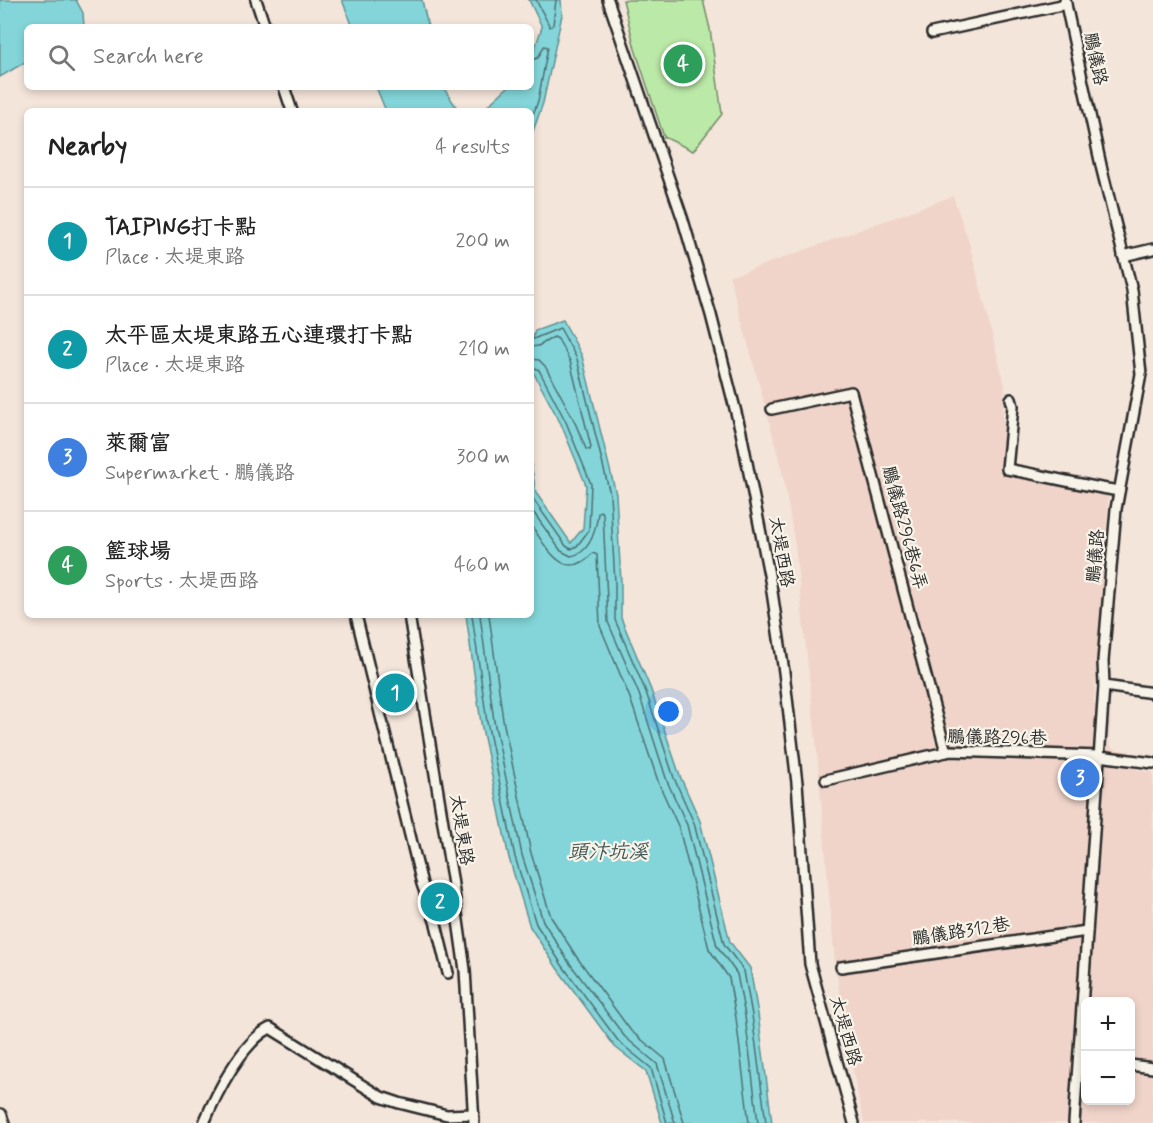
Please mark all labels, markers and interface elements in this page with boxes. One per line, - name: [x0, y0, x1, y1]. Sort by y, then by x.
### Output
- search box: [24, 24, 534, 90]
- street label: 鵬儀路: [1078, 30, 1112, 88]
- icon: search: [45, 41, 78, 74]
- pin: 4: [664, 42, 702, 86]
- text: Search here: [93, 43, 204, 71]
- text: Nearby: [48, 130, 127, 164]
- text: 4 results: [435, 134, 510, 161]
- text: TAIPING打卡點: [105, 214, 257, 242]
- text: 1: [63, 228, 72, 255]
- text: 200 m: [455, 228, 510, 255]
- text: Place · 太堤東路: [105, 244, 244, 271]
- text: 太平區太堤東路五心連環打卡點: [105, 322, 413, 350]
- text: 2: [63, 336, 72, 363]
- text: 210 m: [458, 336, 510, 363]
- text: Place · 太堤東路: [105, 352, 244, 379]
- text: 萊爾富: [105, 430, 171, 458]
- text: 3: [63, 444, 72, 471]
- text: 300 m: [456, 444, 510, 471]
- text: Supermarket · 鵬儀路: [105, 460, 295, 487]
- street label: 鵬儀路296巷6弄: [876, 463, 932, 593]
- street label: 太堤西路: [763, 514, 799, 590]
- street label: 鵬儀路: [1082, 528, 1110, 584]
- text: 籃球場: [105, 538, 171, 566]
- text: 4: [62, 552, 73, 579]
- text: 460 m: [454, 552, 510, 579]
- text: Sports · 太堤西路: [105, 568, 258, 595]
- pin: 1: [376, 670, 414, 716]
- your location: [654, 697, 683, 726]
- street label: 鵬儀路296巷: [947, 725, 1047, 751]
- pin: 3: [1060, 756, 1100, 800]
- street label: 太堤東路: [444, 793, 478, 867]
- water label: 頭汴坑溪: [568, 839, 649, 866]
- pin: 2: [420, 880, 460, 924]
- street label: 鵬儀路312巷: [910, 912, 1012, 952]
- street label: 太堤西路: [824, 993, 866, 1069]
- map controls: [1081, 997, 1135, 1105]
- button: +: [1081, 997, 1135, 1051]
- button: −: [1081, 1051, 1135, 1105]

